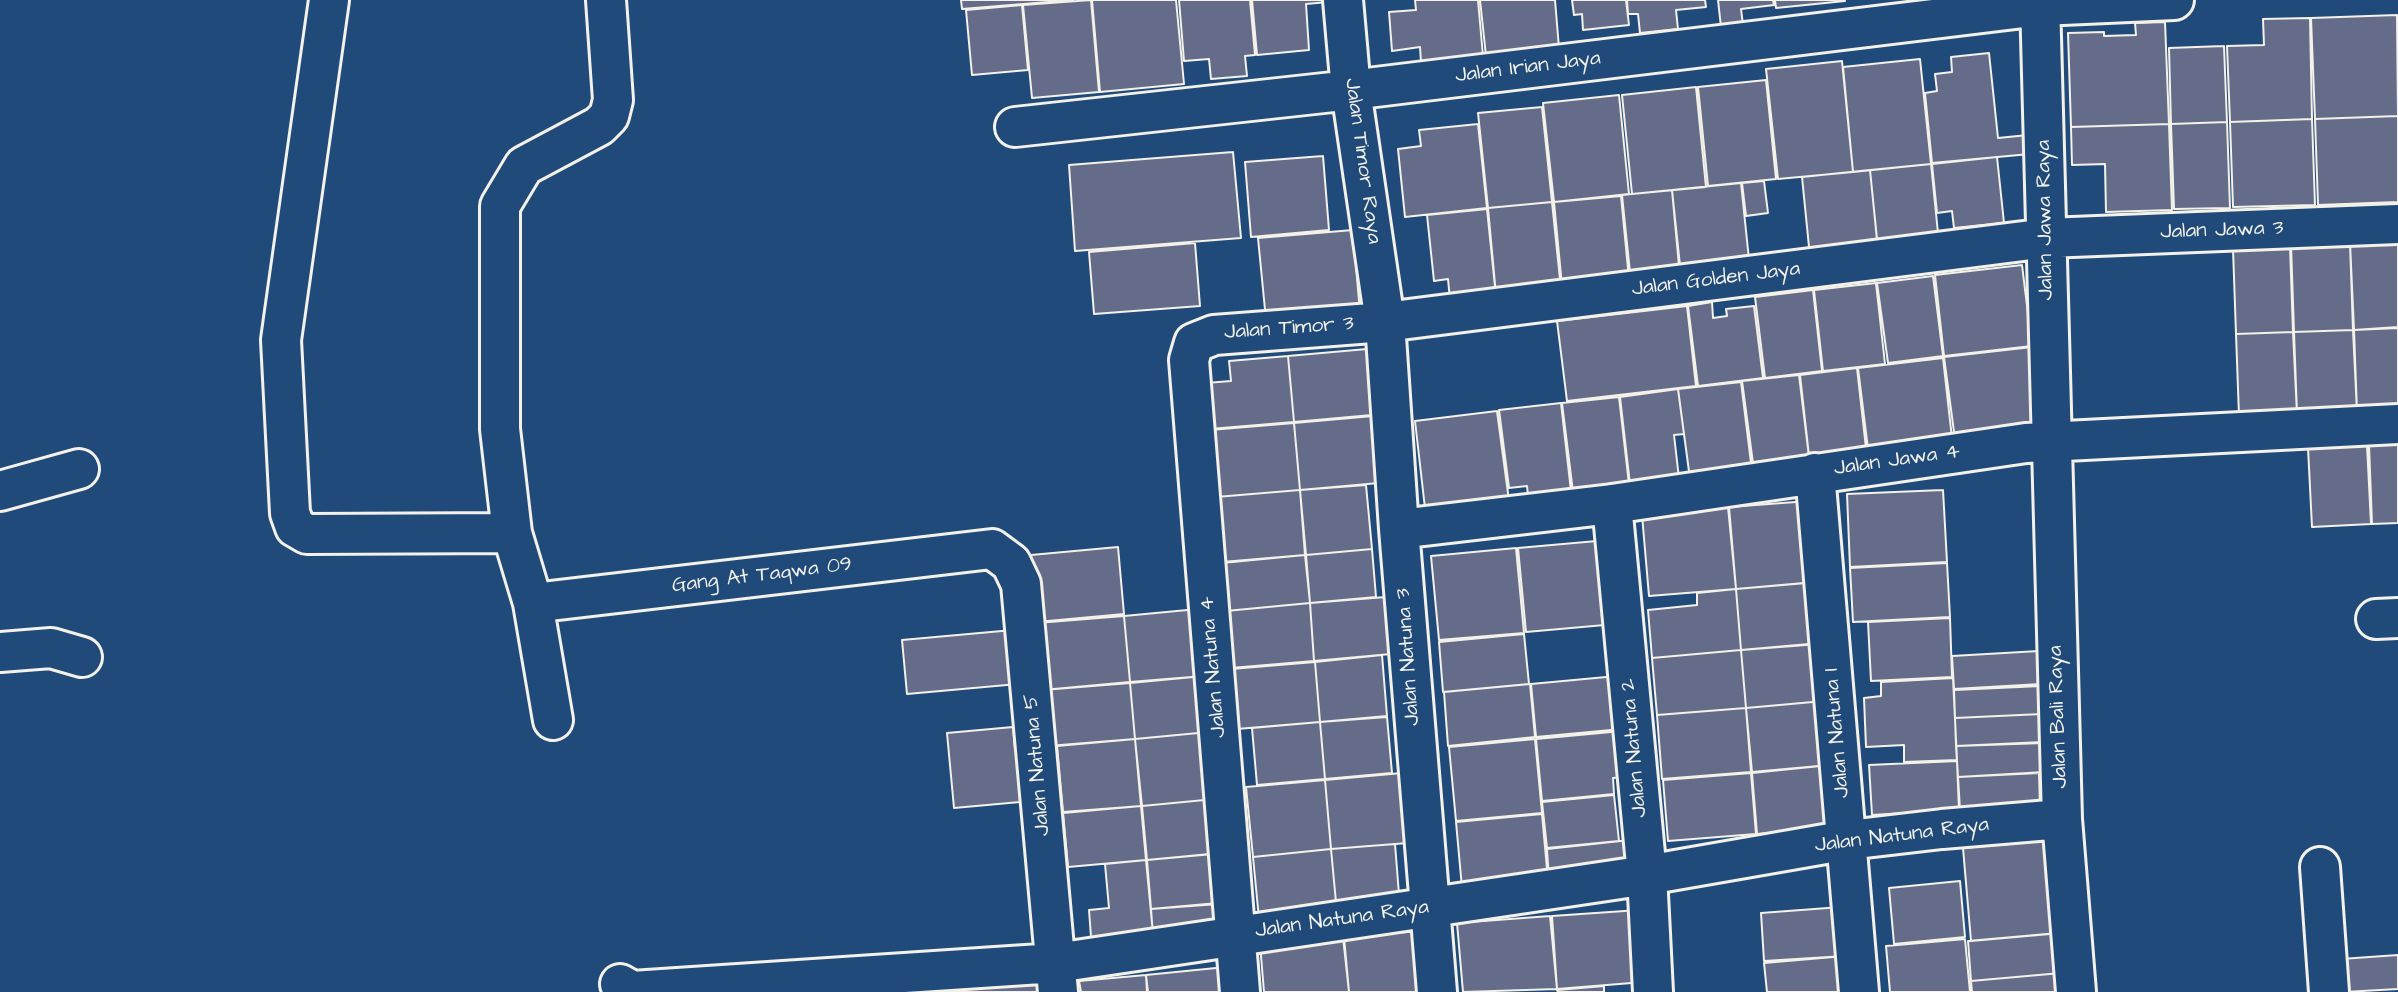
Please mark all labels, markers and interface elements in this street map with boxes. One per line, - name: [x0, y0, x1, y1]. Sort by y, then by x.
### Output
- street label: Jalan Irian Jaya: [1454, 47, 1602, 89]
- street label: Jalan Timor Raya: [1338, 77, 1386, 245]
- street label: Jalan Jawa Raya: [2032, 140, 2060, 300]
- street label: Jalan Jawa 3: [2160, 216, 2284, 246]
- street label: Jalan Golden Jaya: [1630, 257, 1802, 303]
- street label: Jalan Timor 3: [1223, 312, 1355, 346]
- street label: Jalan Jawa 4: [1832, 440, 1962, 482]
- street label: Gang At Taqwa 09: [671, 552, 853, 600]
- street label: Jalan Natuna 3: [1392, 587, 1426, 727]
- street label: Jalan Natuna 4: [1195, 595, 1233, 739]
- street label: Jalan Bali Raya: [2044, 645, 2074, 789]
- street label: Jalan Natuna I: [1820, 667, 1856, 799]
- street label: Jalan Natuna 2: [1616, 678, 1654, 818]
- street label: Jalan Natuna 5: [1019, 693, 1057, 837]
- street label: Jalan Natuna Raya: [1814, 813, 1990, 859]
- street label: Jalan Natuna Raya: [1254, 895, 1430, 945]

